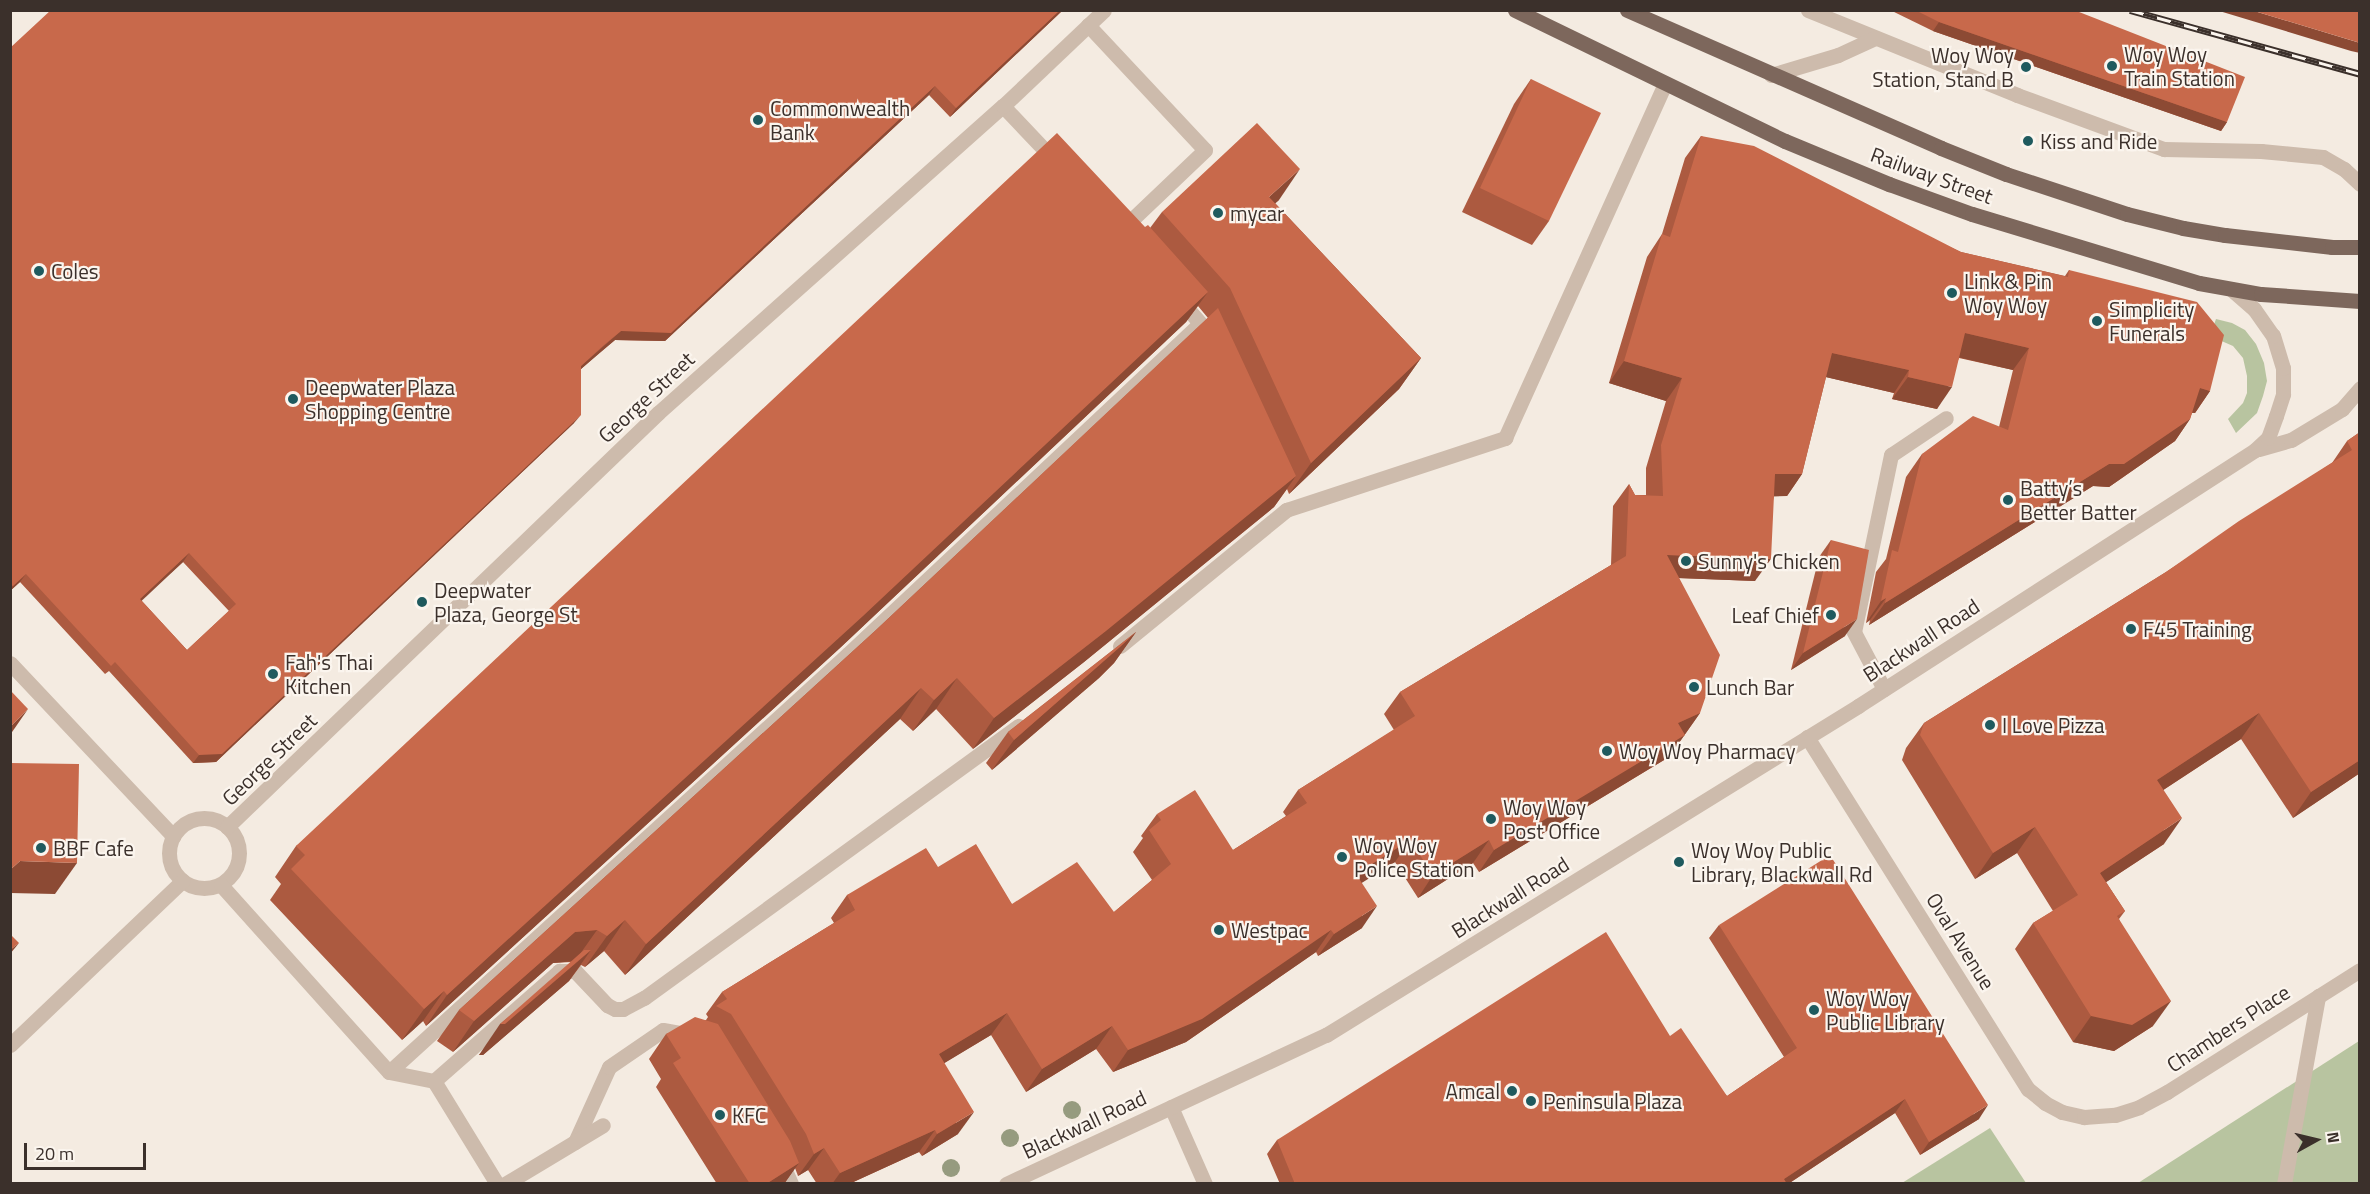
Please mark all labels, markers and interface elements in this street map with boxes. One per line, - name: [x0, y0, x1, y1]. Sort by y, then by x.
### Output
- place label: Woy Woy Train Station: [2124, 41, 2235, 91]
- place label: Woy Woy Station, Stand B: [1872, 42, 2014, 92]
- marker: Woy Woy Train Station: [2105, 59, 2119, 73]
- marker: Woy Woy Station, Stand B: [2019, 60, 2033, 74]
- place label: Commonwealth Bank: [770, 95, 910, 145]
- marker: Commonwealth Bank: [751, 113, 765, 127]
- place label: Kiss and Ride: [2040, 128, 2157, 154]
- marker: Kiss and Ride: [2021, 134, 2035, 148]
- street label: Railway Street: [1867, 141, 1997, 209]
- place label: mycar: [1230, 200, 1284, 226]
- marker: mycar: [1211, 206, 1225, 220]
- place label: Coles: [51, 258, 99, 284]
- marker: Coles: [32, 264, 46, 278]
- place label: Link & Pin Woy Woy: [1964, 268, 2052, 318]
- marker: Link & Pin Woy Woy: [1945, 286, 1959, 300]
- place label: Simplicity Funerals: [2109, 296, 2194, 346]
- marker: Simplicity Funerals: [2090, 314, 2104, 328]
- street label: George Street: [593, 346, 699, 448]
- place label: Deepwater Plaza Shopping Centre: [305, 374, 455, 424]
- marker: Deepwater Plaza Shopping Centre: [286, 392, 300, 406]
- place label: Batty’s Better Batter: [2020, 475, 2137, 525]
- marker: Batty’s Better Batter: [2001, 493, 2015, 507]
- place label: Sunny's Chicken: [1698, 548, 1840, 574]
- marker: Sunny's Chicken: [1679, 554, 1693, 568]
- place label: Deepwater Plaza, George St: [434, 577, 578, 627]
- street label: Blackwall Road: [1858, 593, 1984, 687]
- marker: Deepwater Plaza, George St: [415, 595, 429, 609]
- place label: Leaf Chief: [1731, 602, 1819, 628]
- marker: Leaf Chief: [1824, 608, 1838, 622]
- place label: F45 Training: [2143, 616, 2252, 642]
- marker: F45 Training: [2124, 622, 2138, 636]
- place label: Fah's Thai Kitchen: [285, 649, 373, 699]
- marker: Fah's Thai Kitchen: [266, 667, 280, 681]
- place label: Lunch Bar: [1706, 674, 1794, 700]
- marker: Lunch Bar: [1687, 680, 1701, 694]
- street label: George Street: [216, 708, 322, 810]
- place label: I Love Pizza: [2002, 712, 2104, 738]
- marker: I Love Pizza: [1983, 718, 1997, 732]
- place label: Woy Woy Pharmacy: [1619, 738, 1796, 764]
- marker: Woy Woy Pharmacy: [1600, 744, 1614, 758]
- place label: Woy Woy Post Office: [1503, 794, 1600, 844]
- marker: Woy Woy Post Office: [1484, 812, 1498, 826]
- place label: Woy Woy Police Station: [1354, 832, 1475, 882]
- place label: BBF Cafe: [53, 835, 134, 861]
- place label: Woy Woy Public Library, Blackwall Rd: [1691, 837, 1873, 887]
- marker: BBF Cafe: [34, 841, 48, 855]
- marker: Woy Woy Police Station: [1335, 850, 1349, 864]
- street label: Blackwall Road: [1447, 851, 1573, 943]
- marker: Woy Woy Public Library, Blackwall Rd: [1672, 855, 1686, 869]
- street label: Oval Avenue: [1921, 888, 2001, 994]
- place label: Westpac: [1231, 917, 1308, 943]
- marker: Westpac: [1212, 923, 1226, 937]
- street label: Chambers Place: [2162, 979, 2294, 1077]
- place label: Woy Woy Public Library: [1826, 985, 1945, 1035]
- marker: Woy Woy Public Library: [1807, 1003, 1821, 1017]
- place label: Amcal: [1445, 1078, 1500, 1104]
- street label: Blackwall Road: [1018, 1084, 1150, 1164]
- marker: Amcal: [1505, 1084, 1519, 1098]
- place label: Peninsula Plaza: [1543, 1088, 1682, 1114]
- marker: Peninsula Plaza: [1524, 1094, 1538, 1108]
- place label: KFC: [732, 1102, 766, 1128]
- marker: KFC: [713, 1108, 727, 1122]
- north arrow: [2286, 1110, 2346, 1170]
- text: N: [2321, 1130, 2346, 1145]
- scale bar: [27, 1131, 148, 1169]
- text: 20 m: [35, 1140, 74, 1167]

